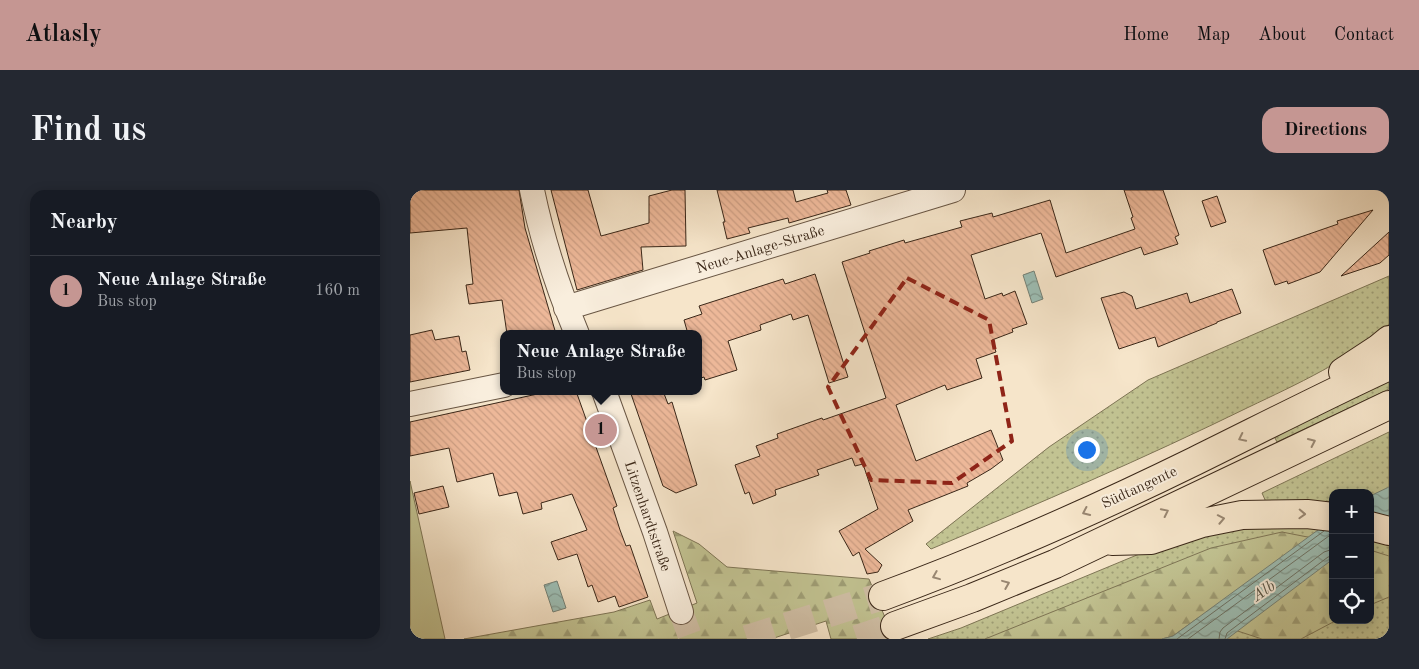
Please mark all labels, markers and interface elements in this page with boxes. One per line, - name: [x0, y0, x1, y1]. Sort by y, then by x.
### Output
- text: Atlasly: [25, 23, 102, 47]
- text: Home: [1123, 26, 1169, 44]
- text: Map: [1197, 26, 1230, 44]
- text: About: [1258, 26, 1306, 44]
- text: Contact: [1334, 26, 1394, 44]
- button: Directions: [1262, 107, 1389, 153]
- text: Find us: [30, 113, 146, 148]
- text: Nearby: [50, 212, 118, 233]
- street label: Neue-Anlage-Straße: [694, 224, 826, 277]
- text: Neue Anlage Straße: [97, 271, 267, 290]
- text: 1: [61, 283, 71, 299]
- text: 160 m: [315, 283, 360, 299]
- text: Bus stop: [97, 294, 157, 310]
- popup: [500, 330, 702, 395]
- text: Neue Anlage Straße: [516, 343, 686, 362]
- text: Bus stop: [516, 366, 576, 382]
- pin: 1: [585, 411, 617, 449]
- one-way arrow: [1238, 432, 1247, 442]
- your location: [1074, 437, 1100, 463]
- one-way arrow: [1306, 438, 1315, 448]
- street label: Litzenhardtstraße: [621, 459, 673, 574]
- street label: Südtangente: [1100, 464, 1180, 512]
- map controls: [1329, 489, 1374, 624]
- button: +: [1329, 489, 1374, 534]
- one-way arrow: [1082, 505, 1091, 515]
- one-way arrow: [1160, 507, 1169, 518]
- one-way arrow: [1298, 509, 1306, 519]
- one-way arrow: [1217, 514, 1225, 525]
- button: −: [1329, 534, 1374, 579]
- one-way arrow: [932, 570, 941, 580]
- water label: Alb: [1249, 578, 1279, 606]
- button: locate: [1329, 579, 1374, 624]
- one-way arrow: [1001, 580, 1010, 590]

